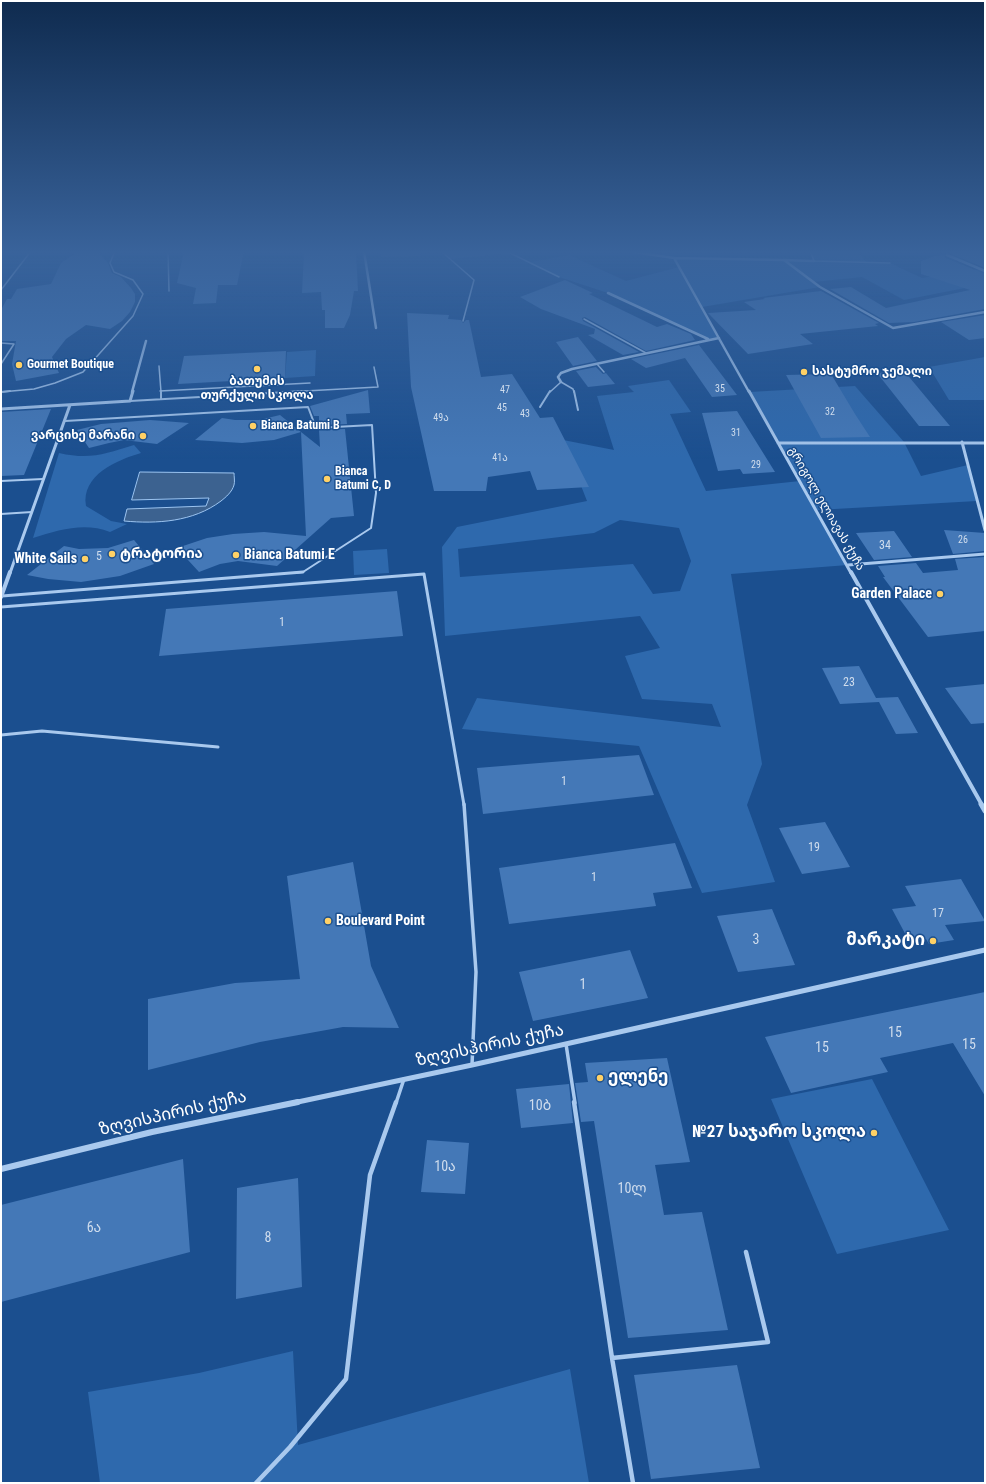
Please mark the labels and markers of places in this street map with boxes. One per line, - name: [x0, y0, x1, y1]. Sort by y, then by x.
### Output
- place label: Gourmet Boutique: [27, 358, 114, 372]
- marker: Gourmet Boutique: [14, 360, 24, 370]
- marker: ბათუმის თურქული სკოლა: [252, 364, 262, 374]
- place label: სასტუმრო ჯემალი: [812, 365, 932, 379]
- marker: სასტუმრო ჯემალი: [799, 367, 809, 377]
- place label: ბათუმის თურქული სკოლა: [200, 375, 314, 403]
- place label: Bianca Batumi B: [261, 419, 340, 433]
- marker: Bianca Batumi B: [248, 421, 258, 431]
- place label: ვარციხე მარანი: [31, 429, 135, 443]
- marker: ვარციხე მარანი: [138, 431, 148, 441]
- place label: Bianca Batumi C, D: [335, 465, 391, 493]
- marker: Bianca Batumi C, D: [322, 474, 332, 484]
- place label: ტრატორია: [120, 546, 203, 562]
- place label: Bianca Batumi E: [244, 547, 335, 563]
- marker: ტრატორია: [107, 549, 117, 559]
- marker: Bianca Batumi E: [231, 550, 241, 560]
- place label: White Sails: [14, 551, 77, 567]
- marker: White Sails: [80, 554, 90, 564]
- place label: Garden Palace: [851, 586, 932, 602]
- marker: Garden Palace: [935, 589, 945, 599]
- place label: Boulevard Point: [336, 913, 425, 929]
- marker: Boulevard Point: [323, 916, 333, 926]
- place label: მარკატი: [846, 931, 925, 951]
- marker: მარკატი: [928, 936, 938, 946]
- place label: ელენე: [608, 1068, 668, 1088]
- marker: ელენე: [595, 1073, 605, 1083]
- place label: №27 საჯარო სკოლა: [692, 1123, 866, 1143]
- marker: №27 საჯარო სკოლა: [869, 1128, 879, 1138]

